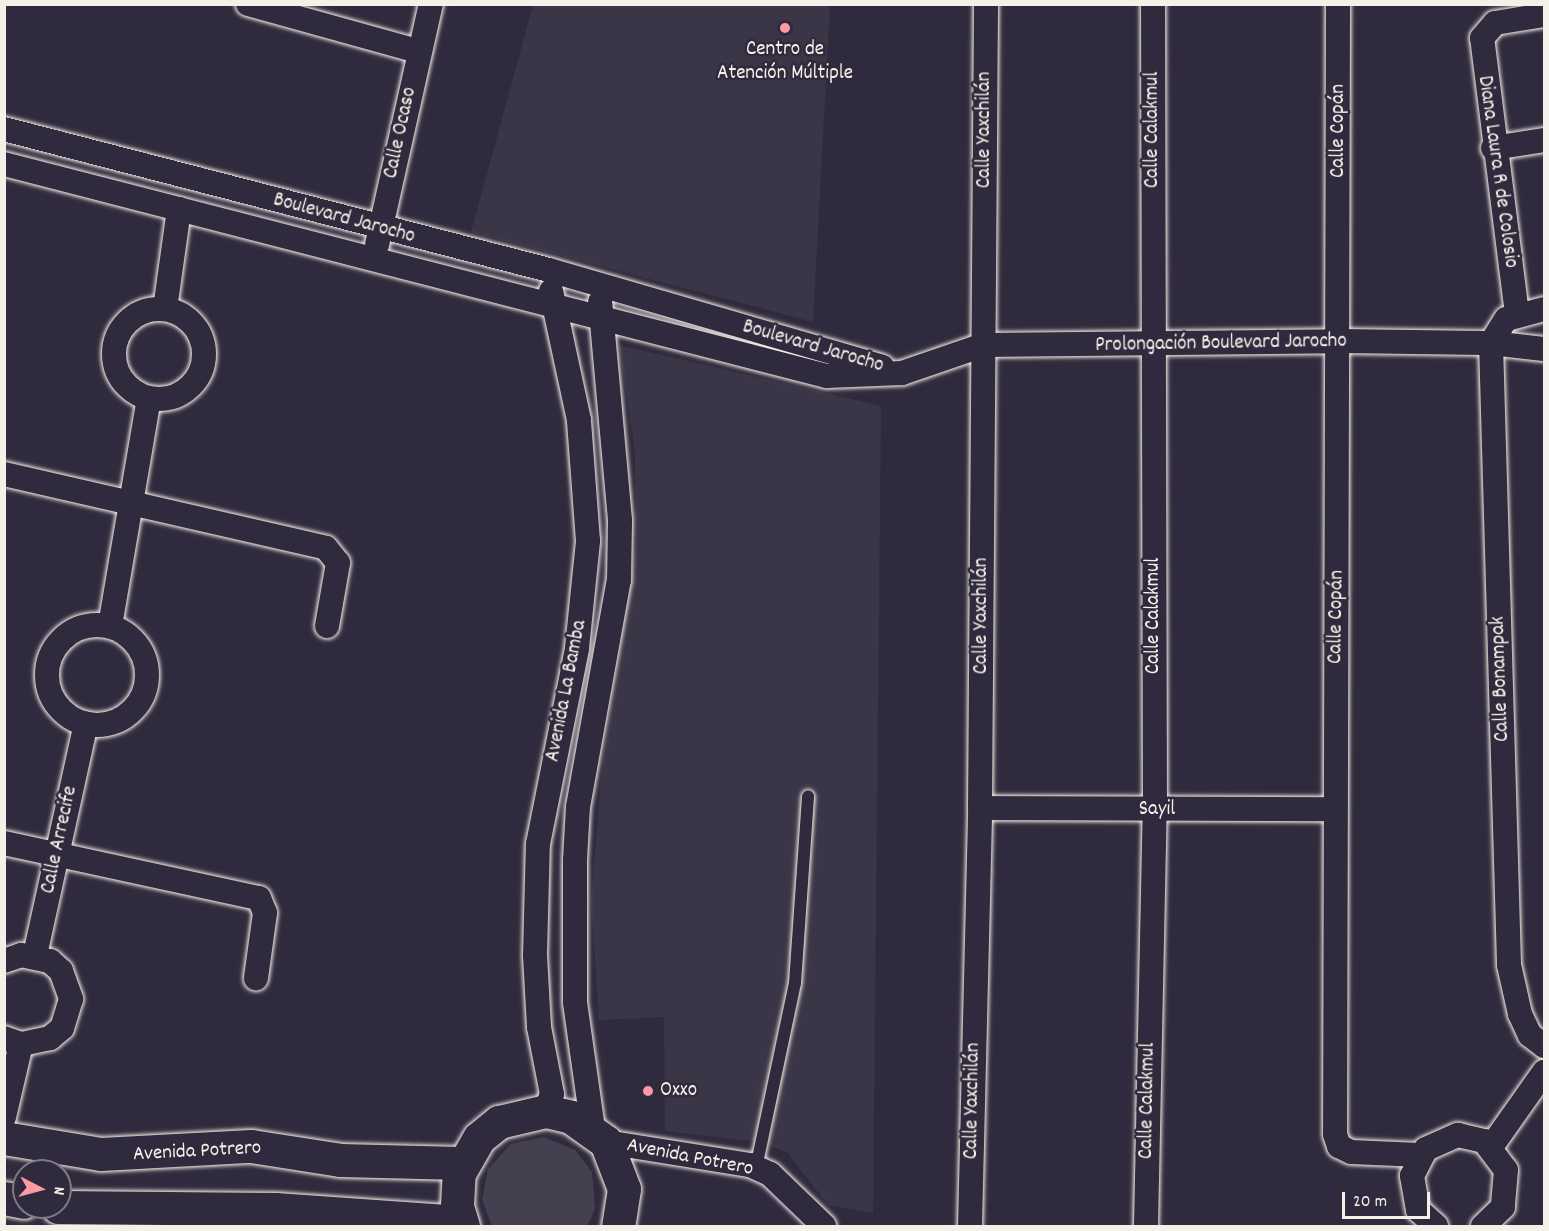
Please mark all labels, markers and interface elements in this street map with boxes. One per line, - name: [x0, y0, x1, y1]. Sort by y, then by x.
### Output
- marker: Centro de Atención Múltiple: [778, 21, 792, 35]
- place label: Centro de Atención Múltiple: [717, 37, 853, 87]
- street label: Calle Yaxchilán: [972, 72, 998, 188]
- street label: Calle Calakmul: [1140, 72, 1166, 188]
- street label: Diana Laura R de Colosio: [1471, 74, 1523, 270]
- street label: Calle Copán: [1326, 84, 1352, 178]
- street label: Calle Ocaso: [379, 85, 423, 181]
- street label: Boulevard Jarocho: [270, 188, 418, 250]
- street label: Boulevard Jarocho: [740, 315, 886, 379]
- street label: Prolongación Boulevard Jarocho: [1095, 329, 1347, 359]
- street label: Calle Yaxchilán: [969, 558, 995, 674]
- street label: Calle Calakmul: [1141, 558, 1167, 674]
- street label: Calle Copán: [1324, 570, 1350, 664]
- street label: Calle Bonampak: [1486, 616, 1516, 742]
- street label: Avenida La Bamba: [541, 618, 593, 764]
- street label: Calle Arrecife: [36, 784, 84, 896]
- street label: Sayil: [1139, 797, 1175, 823]
- street label: Calle Yaxchilán: [959, 1042, 987, 1160]
- street label: Calle Calakmul: [1134, 1043, 1162, 1159]
- place label: Oxxo: [660, 1078, 697, 1104]
- marker: Oxxo: [641, 1084, 655, 1098]
- street label: Avenida Potrero: [625, 1133, 755, 1183]
- street label: Avenida Potrero: [132, 1136, 262, 1168]
- north arrow: [12, 1159, 72, 1219]
- scale bar: [1345, 1180, 1434, 1218]
- text: N: [47, 1186, 70, 1196]
- text: 20 m: [1353, 1190, 1387, 1215]

